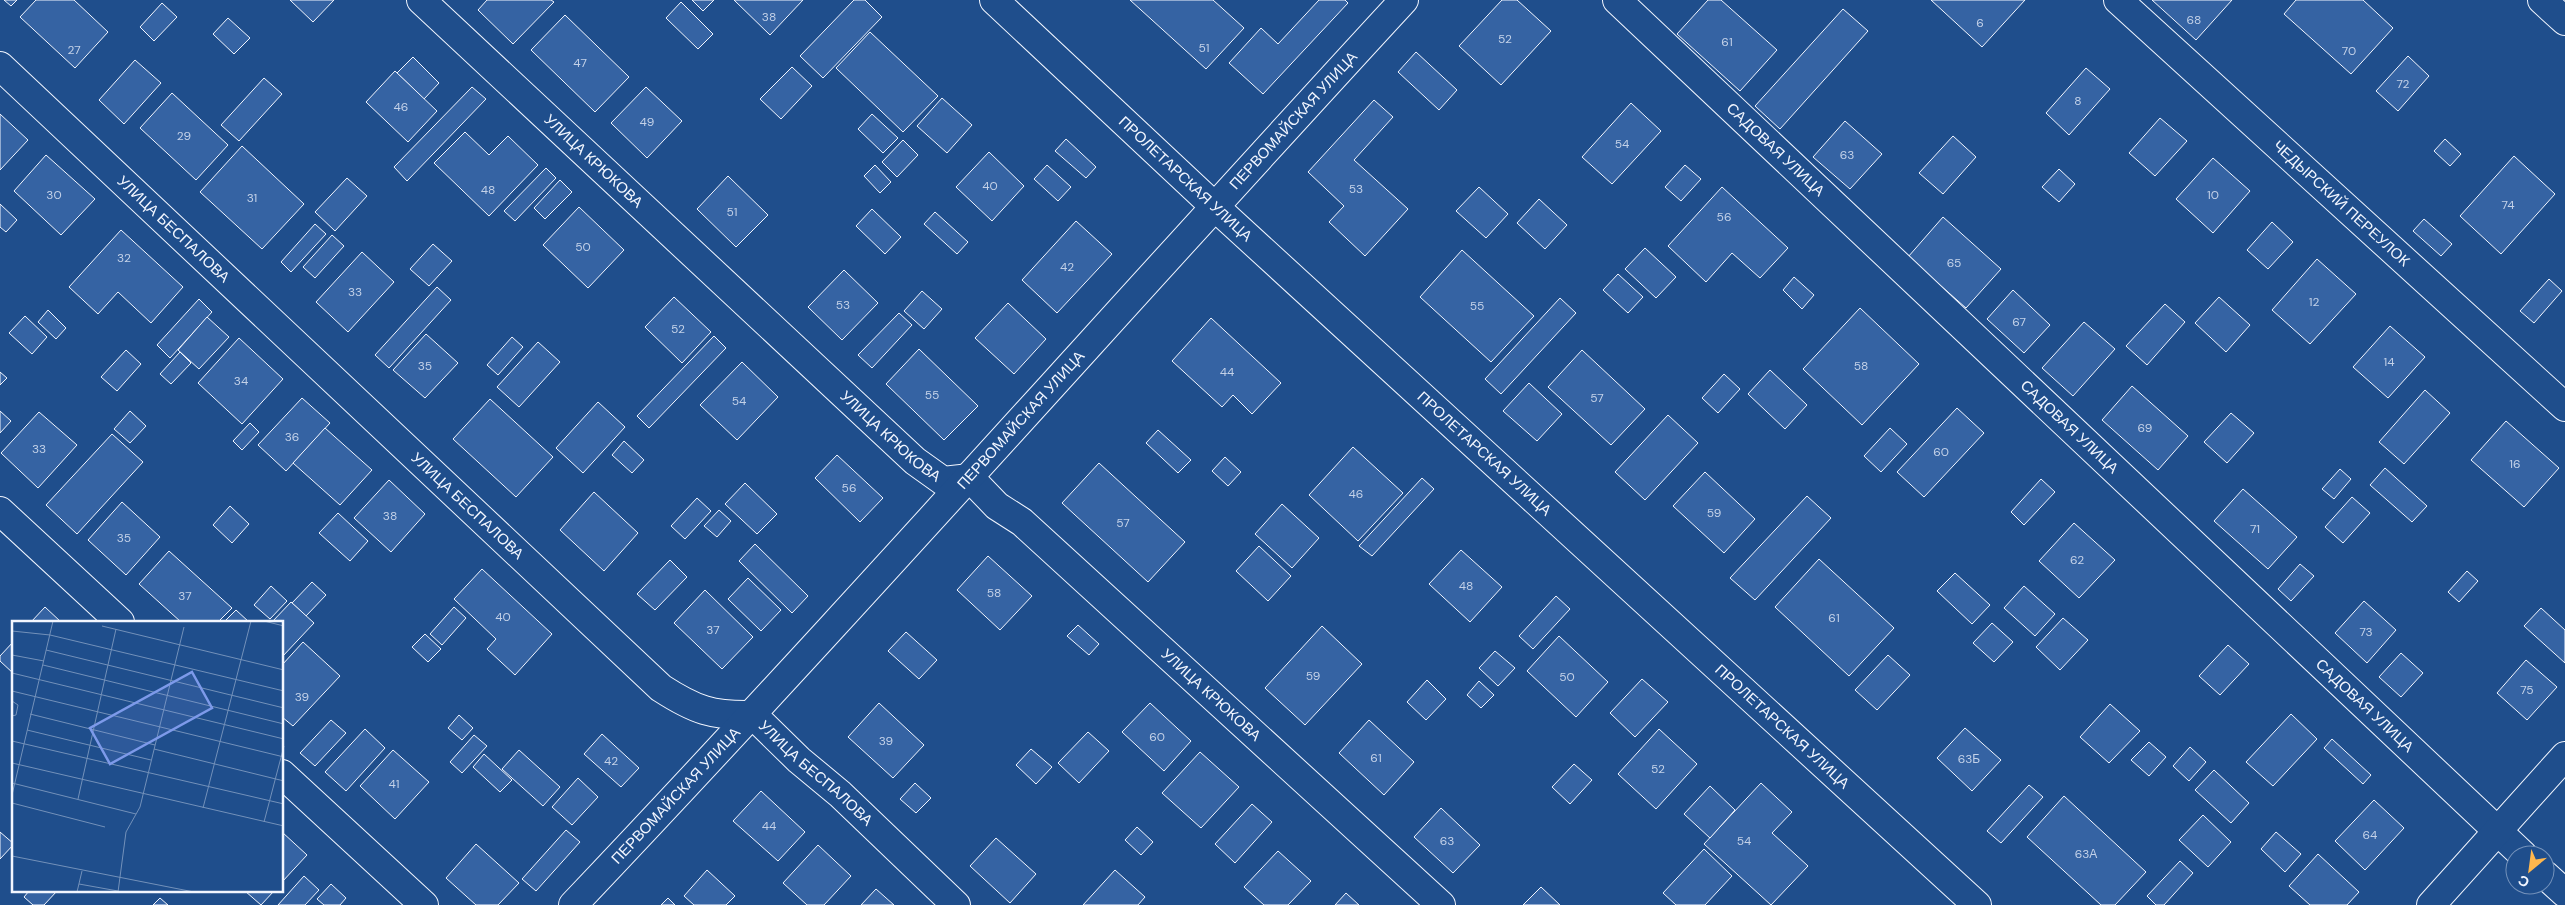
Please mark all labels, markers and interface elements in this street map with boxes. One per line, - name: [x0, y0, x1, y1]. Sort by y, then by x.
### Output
- house number: 38: [762, 9, 776, 25]
- house number: 68: [2187, 12, 2201, 28]
- house number: 6: [1976, 15, 1984, 31]
- house number: 52: [1498, 31, 1512, 47]
- house number: 61: [1721, 34, 1733, 50]
- house number: 51: [1198, 40, 1210, 56]
- house number: 27: [67, 42, 81, 58]
- house number: 70: [2342, 43, 2356, 59]
- street label: ПЕРВОМАЙСКАЯ УЛИЦА: [1225, 47, 1362, 194]
- house number: 47: [573, 55, 587, 71]
- house number: 72: [2396, 76, 2410, 92]
- house number: 8: [2074, 93, 2082, 109]
- street label: САДОВАЯ УЛИЦА: [1722, 98, 1829, 201]
- house number: 46: [394, 99, 408, 115]
- street label: УЛИЦА КРЮКОВА: [540, 110, 647, 212]
- street label: ПРОЛЕТАРСКАЯ УЛИЦА: [1114, 112, 1256, 246]
- house number: 49: [640, 114, 654, 130]
- house number: 29: [177, 128, 191, 144]
- house number: 54: [1615, 136, 1629, 152]
- street label: ЧЕДЫРСКИЙ ПЕРЕУЛОК: [2269, 136, 2414, 271]
- house number: 63: [1840, 147, 1854, 163]
- street label: УЛИЦА БЕСПАЛОВА: [113, 171, 234, 287]
- house number: 40: [982, 178, 998, 194]
- house number: 53: [1349, 181, 1363, 197]
- house number: 48: [481, 182, 495, 198]
- house number: 30: [46, 187, 62, 203]
- house number: 10: [2207, 187, 2219, 203]
- house number: 31: [247, 190, 257, 206]
- house number: 74: [2502, 197, 2514, 213]
- house number: 51: [726, 204, 738, 220]
- house number: 56: [1717, 209, 1731, 225]
- house number: 50: [575, 239, 591, 255]
- house number: 32: [117, 250, 131, 266]
- house number: 65: [1947, 255, 1961, 271]
- house number: 42: [1060, 259, 1074, 275]
- house number: 33: [348, 284, 362, 300]
- house number: 12: [2309, 294, 2319, 310]
- house number: 53: [836, 297, 850, 313]
- house number: 55: [1470, 298, 1484, 314]
- house number: 67: [2012, 314, 2026, 330]
- house number: 52: [671, 321, 685, 337]
- street label: ПЕРВОМАЙСКАЯ УЛИЦА: [953, 347, 1089, 494]
- house number: 14: [2383, 354, 2395, 370]
- house number: 35: [418, 358, 432, 374]
- house number: 58: [1854, 358, 1868, 374]
- house number: 44: [1220, 364, 1234, 380]
- house number: 34: [234, 373, 248, 389]
- street label: САДОВАЯ УЛИЦА: [2016, 376, 2123, 478]
- street label: УЛИЦА КРЮКОВА: [836, 386, 945, 486]
- house number: 55: [925, 387, 939, 403]
- street label: ПРОЛЕТАРСКАЯ УЛИЦА: [1413, 387, 1556, 520]
- house number: 57: [1590, 390, 1604, 406]
- house number: 54: [732, 393, 746, 409]
- house number: 69: [2138, 420, 2152, 436]
- house number: 36: [285, 429, 299, 445]
- house number: 33: [32, 441, 46, 457]
- house number: 60: [1933, 444, 1949, 460]
- street label: УЛИЦА БЕСПАЛОВА: [407, 448, 528, 564]
- house number: 16: [2509, 456, 2521, 472]
- house number: 56: [842, 480, 856, 496]
- house number: 46: [1349, 486, 1363, 502]
- house number: 59: [1707, 505, 1721, 521]
- house number: 38: [383, 508, 397, 524]
- house number: 57: [1116, 515, 1130, 531]
- house number: 71: [2250, 521, 2260, 537]
- house number: 35: [117, 530, 131, 546]
- house number: 62: [2070, 552, 2084, 568]
- house number: 48: [1459, 578, 1473, 594]
- house number: 58: [987, 585, 1001, 601]
- house number: 37: [178, 588, 192, 604]
- house number: 40: [495, 609, 511, 625]
- house number: 61: [1828, 610, 1840, 626]
- inset map: [12, 621, 284, 892]
- house number: 37: [706, 622, 720, 638]
- house number: 73: [2359, 624, 2373, 640]
- street label: УЛИЦА КРЮКОВА: [1157, 644, 1265, 746]
- street label: САДОВАЯ УЛИЦА: [2311, 654, 2418, 757]
- street label: ПРОЛЕТАРСКАЯ УЛИЦА: [1711, 660, 1854, 793]
- house number: 59: [1306, 668, 1320, 684]
- house number: 50: [1559, 669, 1575, 685]
- house number: 75: [2520, 682, 2534, 698]
- house number: 39: [295, 689, 309, 705]
- street label: УЛИЦА БЕСПАЛОВА: [754, 716, 877, 830]
- street label: ПЕРВОМАЙСКАЯ УЛИЦА: [607, 723, 745, 868]
- house number: 60: [1149, 729, 1165, 745]
- house number: 39: [879, 733, 893, 749]
- house number: 61: [1370, 750, 1382, 766]
- house number: 63Б: [1958, 751, 1980, 767]
- house number: 42: [604, 753, 618, 769]
- house number: 52: [1651, 761, 1665, 777]
- house number: 41: [388, 776, 400, 792]
- house number: 44: [762, 818, 776, 834]
- house number: 64: [2363, 827, 2377, 843]
- house number: 63: [1440, 833, 1454, 849]
- house number: 54: [1737, 833, 1751, 849]
- north arrow: [2505, 845, 2555, 895]
- house number: 63А: [2075, 846, 2097, 862]
- text: С: [2515, 871, 2532, 892]

